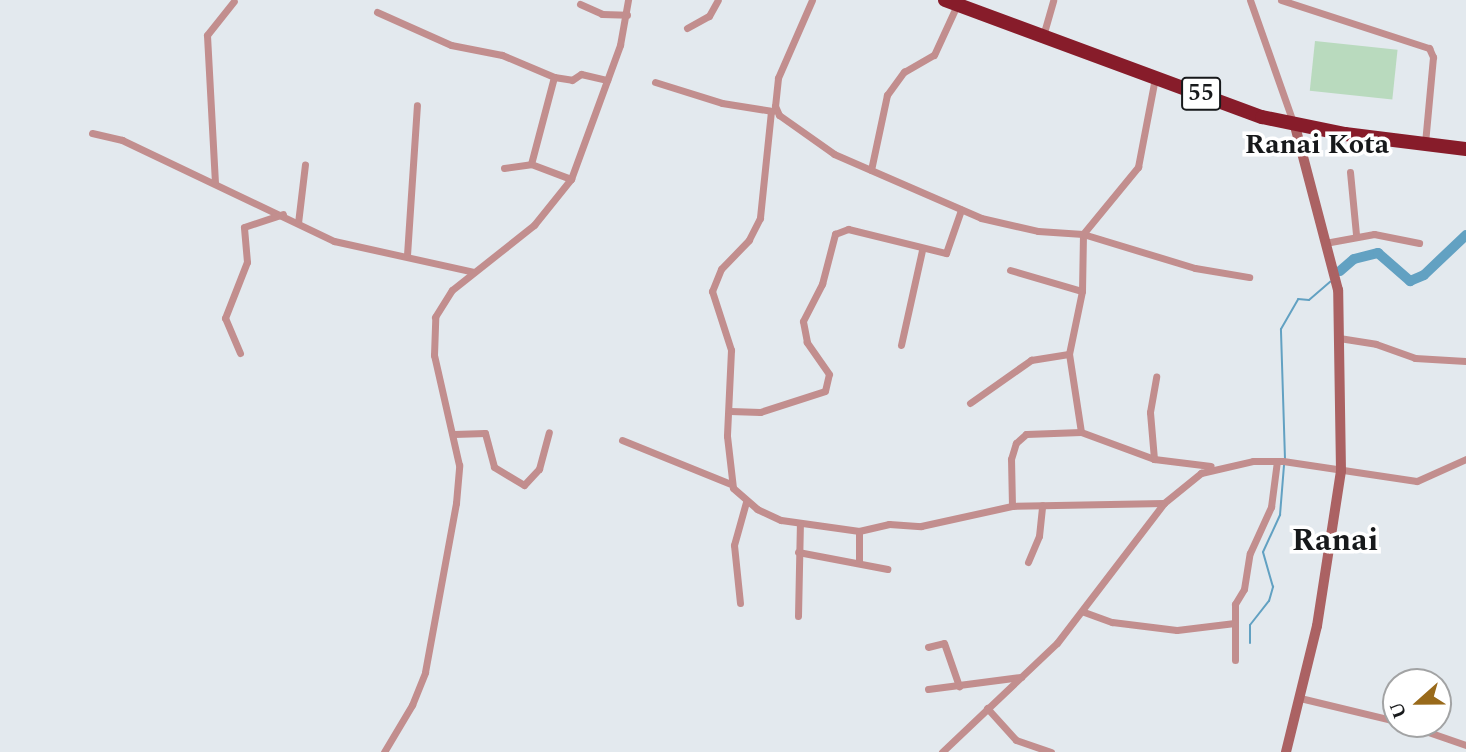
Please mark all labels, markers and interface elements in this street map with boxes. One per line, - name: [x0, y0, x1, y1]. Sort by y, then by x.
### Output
- road number: 55: [1180, 74, 1222, 114]
- district label: Ranai Kota: [1245, 128, 1389, 162]
- district label: Ranai: [1292, 522, 1378, 560]
- north arrow: [1382, 668, 1452, 738]
- text: U: [1382, 697, 1415, 723]

